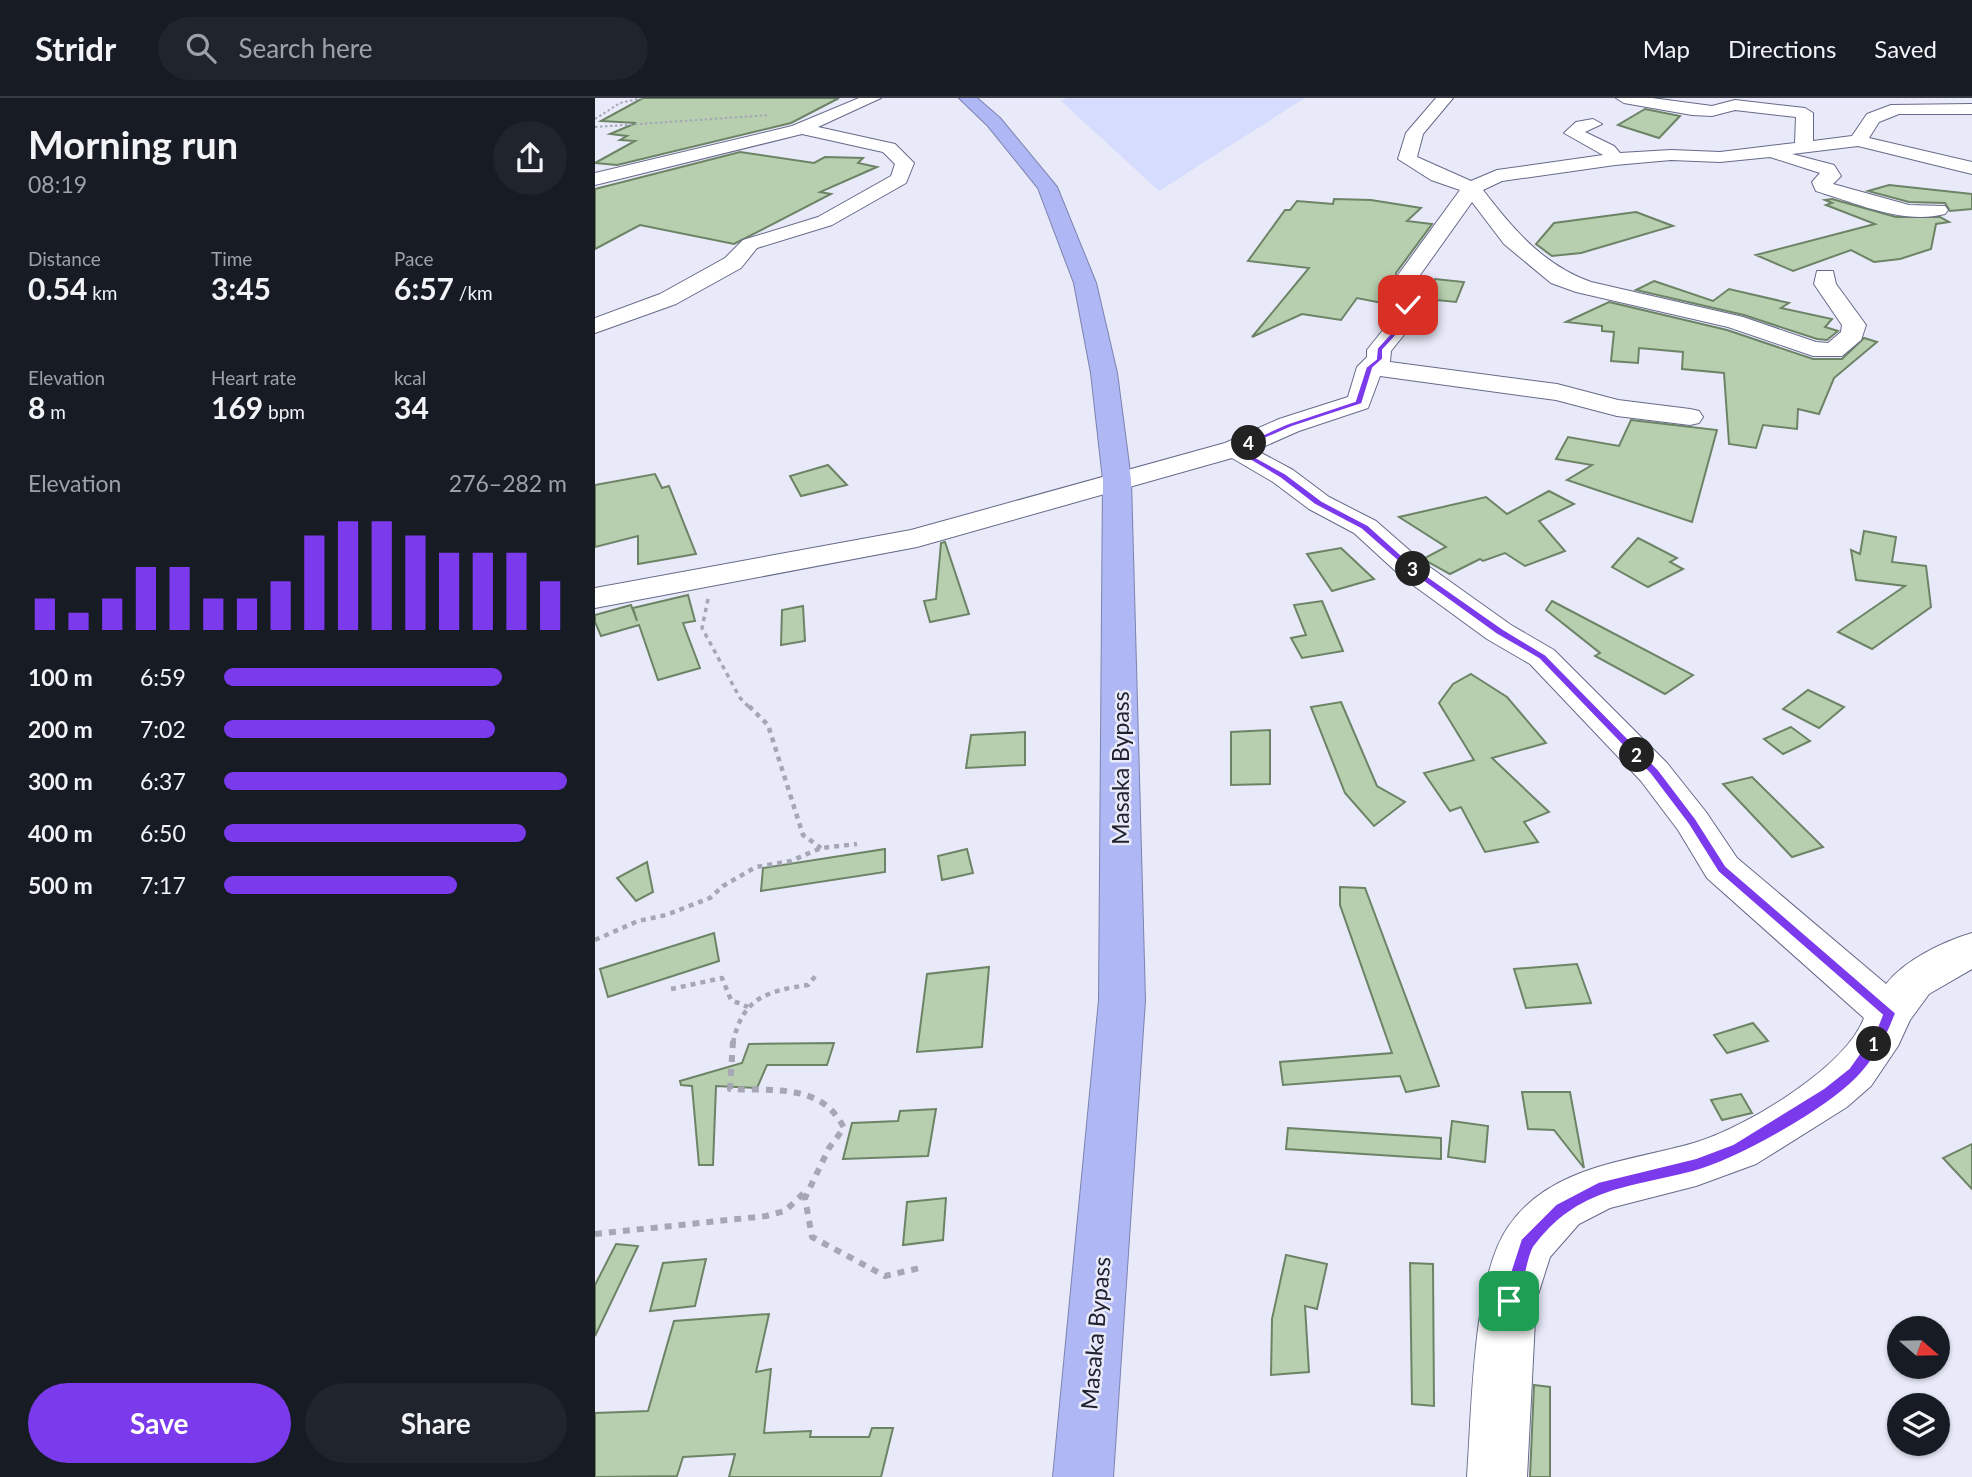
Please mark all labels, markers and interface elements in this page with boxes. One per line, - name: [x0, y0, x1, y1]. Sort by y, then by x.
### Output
- search box: [158, 17, 648, 80]
- text: Stridr: [35, 28, 116, 68]
- icon: search: [182, 29, 220, 67]
- text: Search here: [238, 32, 372, 64]
- text: Map: [1643, 34, 1690, 63]
- text: Directions: [1728, 34, 1836, 63]
- text: Saved: [1874, 34, 1937, 63]
- text: Morning run: [28, 121, 238, 167]
- button: share: [493, 121, 567, 195]
- text: 08:19: [28, 170, 87, 198]
- text: Distance: [28, 247, 101, 270]
- text: Time: [211, 247, 252, 270]
- text: Pace: [394, 247, 433, 270]
- text: 0.54: [28, 270, 87, 306]
- text: 3:45: [211, 270, 271, 306]
- text: 6:57: [394, 270, 454, 306]
- pin: [1378, 275, 1438, 335]
- text: km: [87, 281, 117, 304]
- text: /km: [454, 281, 493, 304]
- icon: check: [1389, 286, 1427, 324]
- text: Elevation: [28, 366, 105, 389]
- text: Heart rate: [211, 366, 296, 389]
- text: kcal: [394, 366, 426, 389]
- text: 8: [28, 389, 45, 425]
- text: 169: [211, 389, 263, 425]
- text: 34: [394, 389, 429, 425]
- text: m: [45, 400, 66, 423]
- text: bpm: [263, 400, 305, 423]
- pin: 4: [1231, 426, 1267, 460]
- text: 4: [1243, 431, 1254, 454]
- text: Elevation: [28, 469, 121, 497]
- text: 276–282 m: [449, 469, 567, 497]
- pin: 3: [1395, 552, 1431, 587]
- text: 3: [1407, 557, 1418, 580]
- text: 100 m: [28, 663, 93, 691]
- text: 6:59: [140, 663, 186, 691]
- street label: Masaka Bypass: [1106, 691, 1134, 845]
- text: 200 m: [28, 715, 93, 743]
- text: 7:02: [140, 715, 186, 743]
- pin: 2: [1619, 738, 1655, 772]
- text: 2: [1631, 743, 1642, 766]
- text: 300 m: [28, 767, 93, 795]
- text: 6:37: [140, 767, 186, 795]
- text: 400 m: [28, 819, 93, 847]
- text: 6:50: [140, 819, 186, 847]
- text: 500 m: [28, 871, 93, 899]
- text: 7:17: [140, 871, 186, 899]
- pin: 1: [1857, 1026, 1891, 1062]
- text: 1: [1868, 1032, 1879, 1055]
- street label: Masaka Bypass: [1074, 1255, 1116, 1411]
- pin: [1479, 1271, 1539, 1331]
- icon: arrive: [1490, 1282, 1528, 1320]
- north arrow: [1887, 1316, 1949, 1379]
- map controls: [1887, 1316, 1950, 1456]
- button: Save: [28, 1383, 291, 1463]
- button: Share: [305, 1383, 567, 1463]
- button: layers: [1887, 1393, 1950, 1456]

